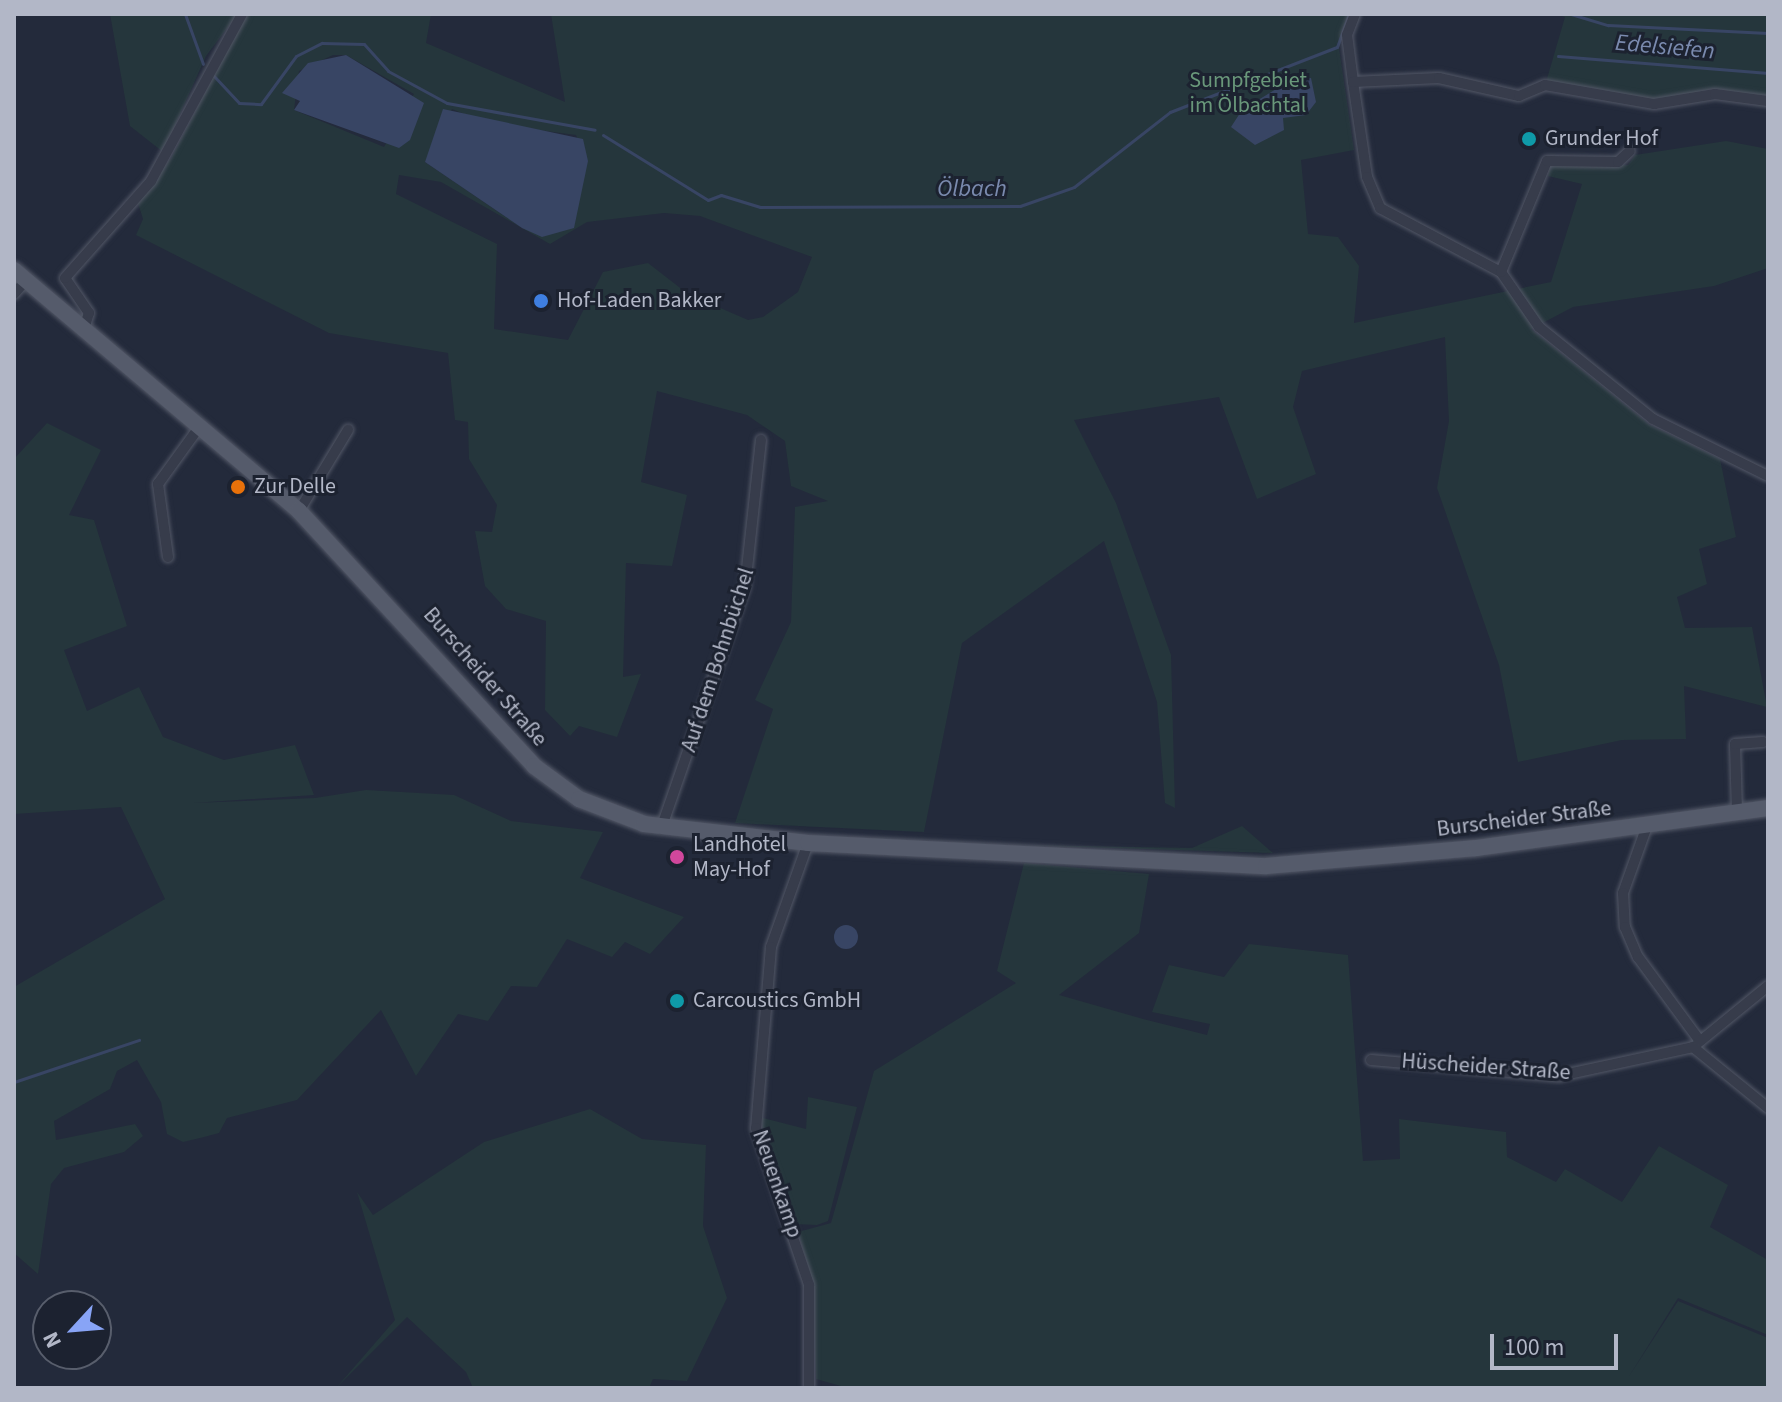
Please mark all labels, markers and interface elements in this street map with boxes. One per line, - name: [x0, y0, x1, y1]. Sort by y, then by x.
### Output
- water label: Edelsiefen: [1614, 28, 1716, 66]
- park label: Sumpfgebiet im Ölbachtal: [1189, 67, 1307, 118]
- place label: Grunder Hof: [1545, 126, 1658, 152]
- marker: Grunder Hof: [1520, 130, 1538, 148]
- water label: Ölbach: [937, 175, 1007, 203]
- place label: Hof-Laden Bakker: [557, 288, 721, 314]
- marker: Hof-Laden Bakker: [532, 292, 550, 310]
- place label: Zur Delle: [254, 474, 336, 500]
- marker: Zur Delle: [229, 478, 247, 496]
- street label: Auf dem Bohnbüchel: [676, 565, 760, 755]
- street label: Burscheider Straße: [417, 602, 553, 752]
- street label: Burscheider Straße: [1435, 795, 1613, 843]
- place label: Landhotel May-Hof: [693, 831, 786, 882]
- marker: Landhotel May-Hof: [668, 848, 686, 866]
- place label: Carcoustics GmbH: [693, 988, 861, 1014]
- marker: Carcoustics GmbH: [668, 992, 686, 1010]
- street label: Hüscheider Straße: [1401, 1048, 1571, 1086]
- street label: Neuenkamp: [746, 1127, 808, 1241]
- north arrow: [32, 1290, 112, 1370]
- scale bar: [1494, 1318, 1622, 1368]
- text: N: [35, 1326, 70, 1353]
- text: 100 m: [1504, 1330, 1564, 1365]

